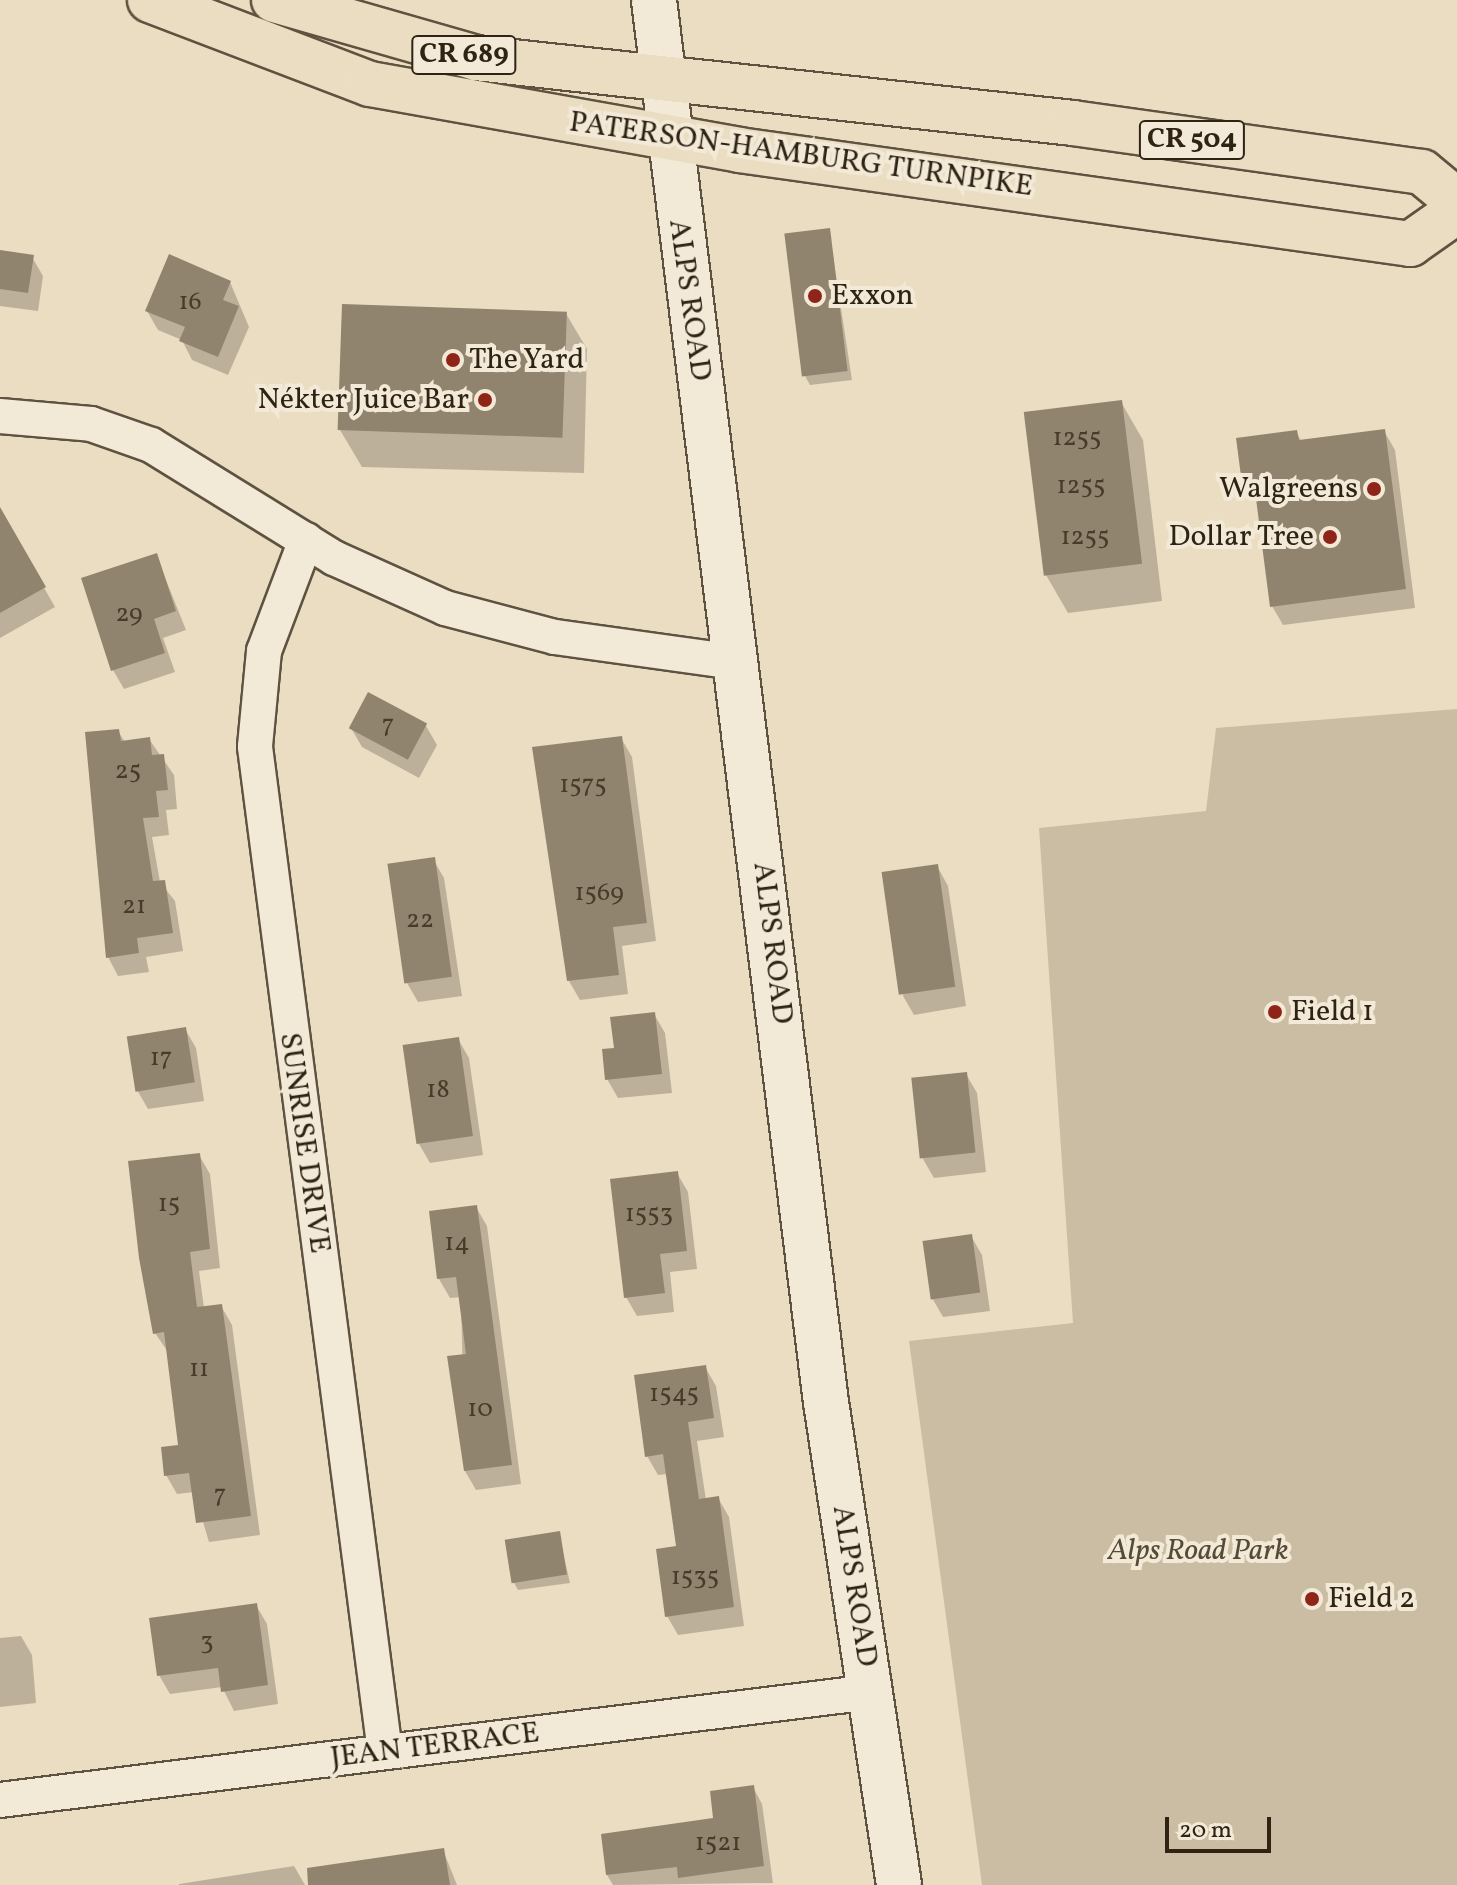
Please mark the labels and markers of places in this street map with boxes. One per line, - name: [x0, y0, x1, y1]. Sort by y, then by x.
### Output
- place label: Exxon: [831, 278, 914, 314]
- marker: Exxon: [806, 287, 824, 305]
- place label: The Yard: [469, 342, 585, 378]
- marker: The Yard: [444, 351, 462, 369]
- place label: Nékter Juice Bar: [258, 382, 469, 418]
- marker: Nékter Juice Bar: [476, 391, 494, 409]
- place label: Walgreens: [1219, 471, 1358, 507]
- marker: Walgreens: [1365, 480, 1383, 498]
- place label: Dollar Tree: [1168, 519, 1314, 555]
- marker: Dollar Tree: [1321, 528, 1339, 546]
- place label: Field 1: [1291, 994, 1374, 1030]
- marker: Field 1: [1266, 1003, 1284, 1021]
- place label: Field 2: [1328, 1581, 1415, 1617]
- marker: Field 2: [1303, 1590, 1321, 1608]

